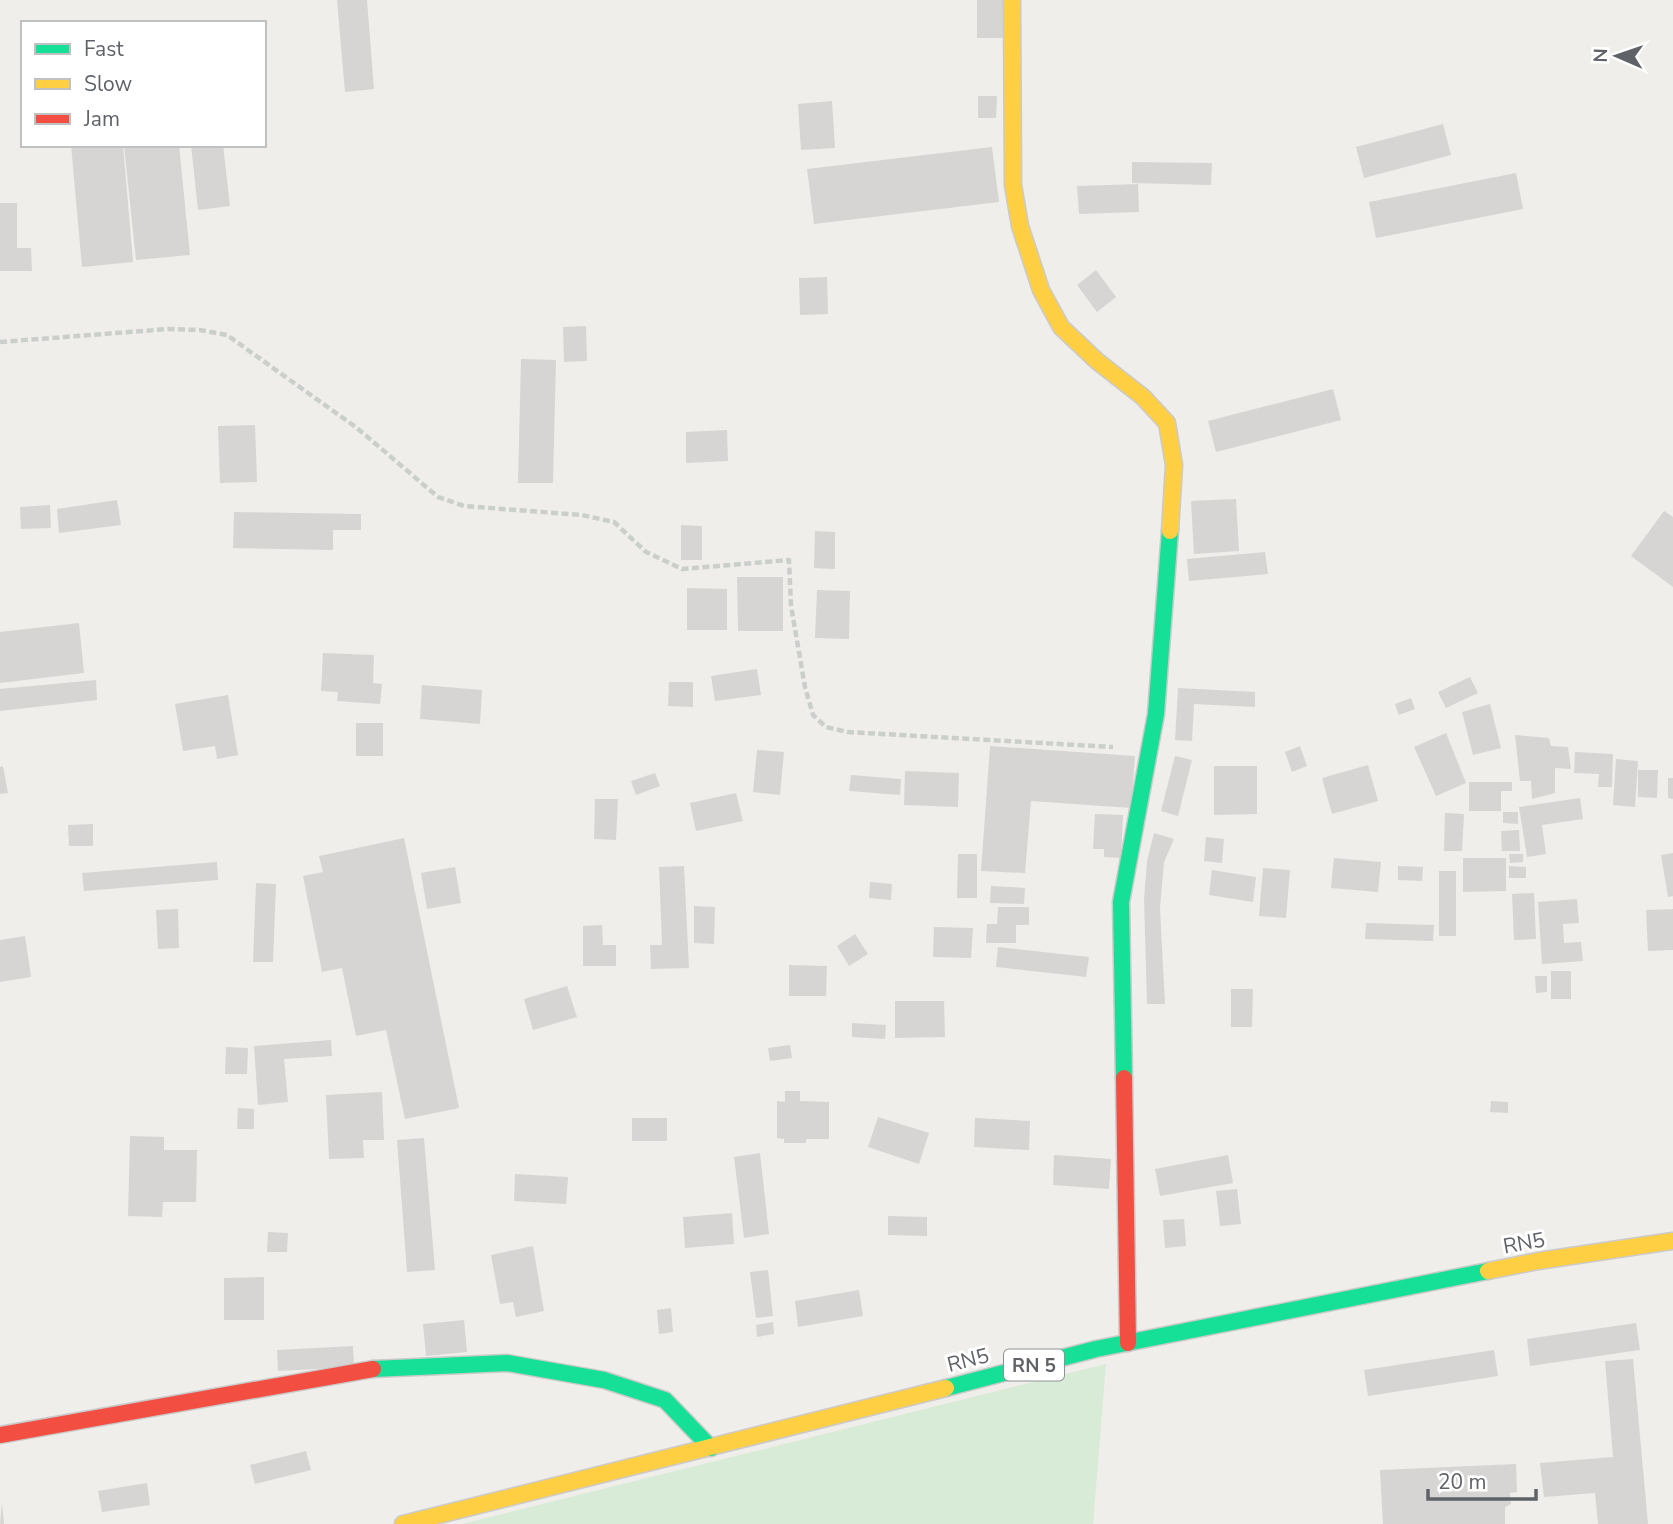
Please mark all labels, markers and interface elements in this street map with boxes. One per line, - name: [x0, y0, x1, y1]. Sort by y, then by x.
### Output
- legend: [21, 21, 266, 147]
- north arrow: [1582, 21, 1652, 91]
- text: Fast: [84, 35, 124, 63]
- text: N: [1588, 48, 1614, 63]
- text: Slow: [84, 70, 133, 98]
- text: Jam: [83, 105, 120, 133]
- street label: RN5: [1501, 1226, 1547, 1260]
- street label: RN5: [944, 1341, 992, 1379]
- road number: RN 5: [1004, 1350, 1064, 1380]
- scale bar: [1428, 1458, 1536, 1502]
- text: 20 m: [1438, 1468, 1487, 1496]

